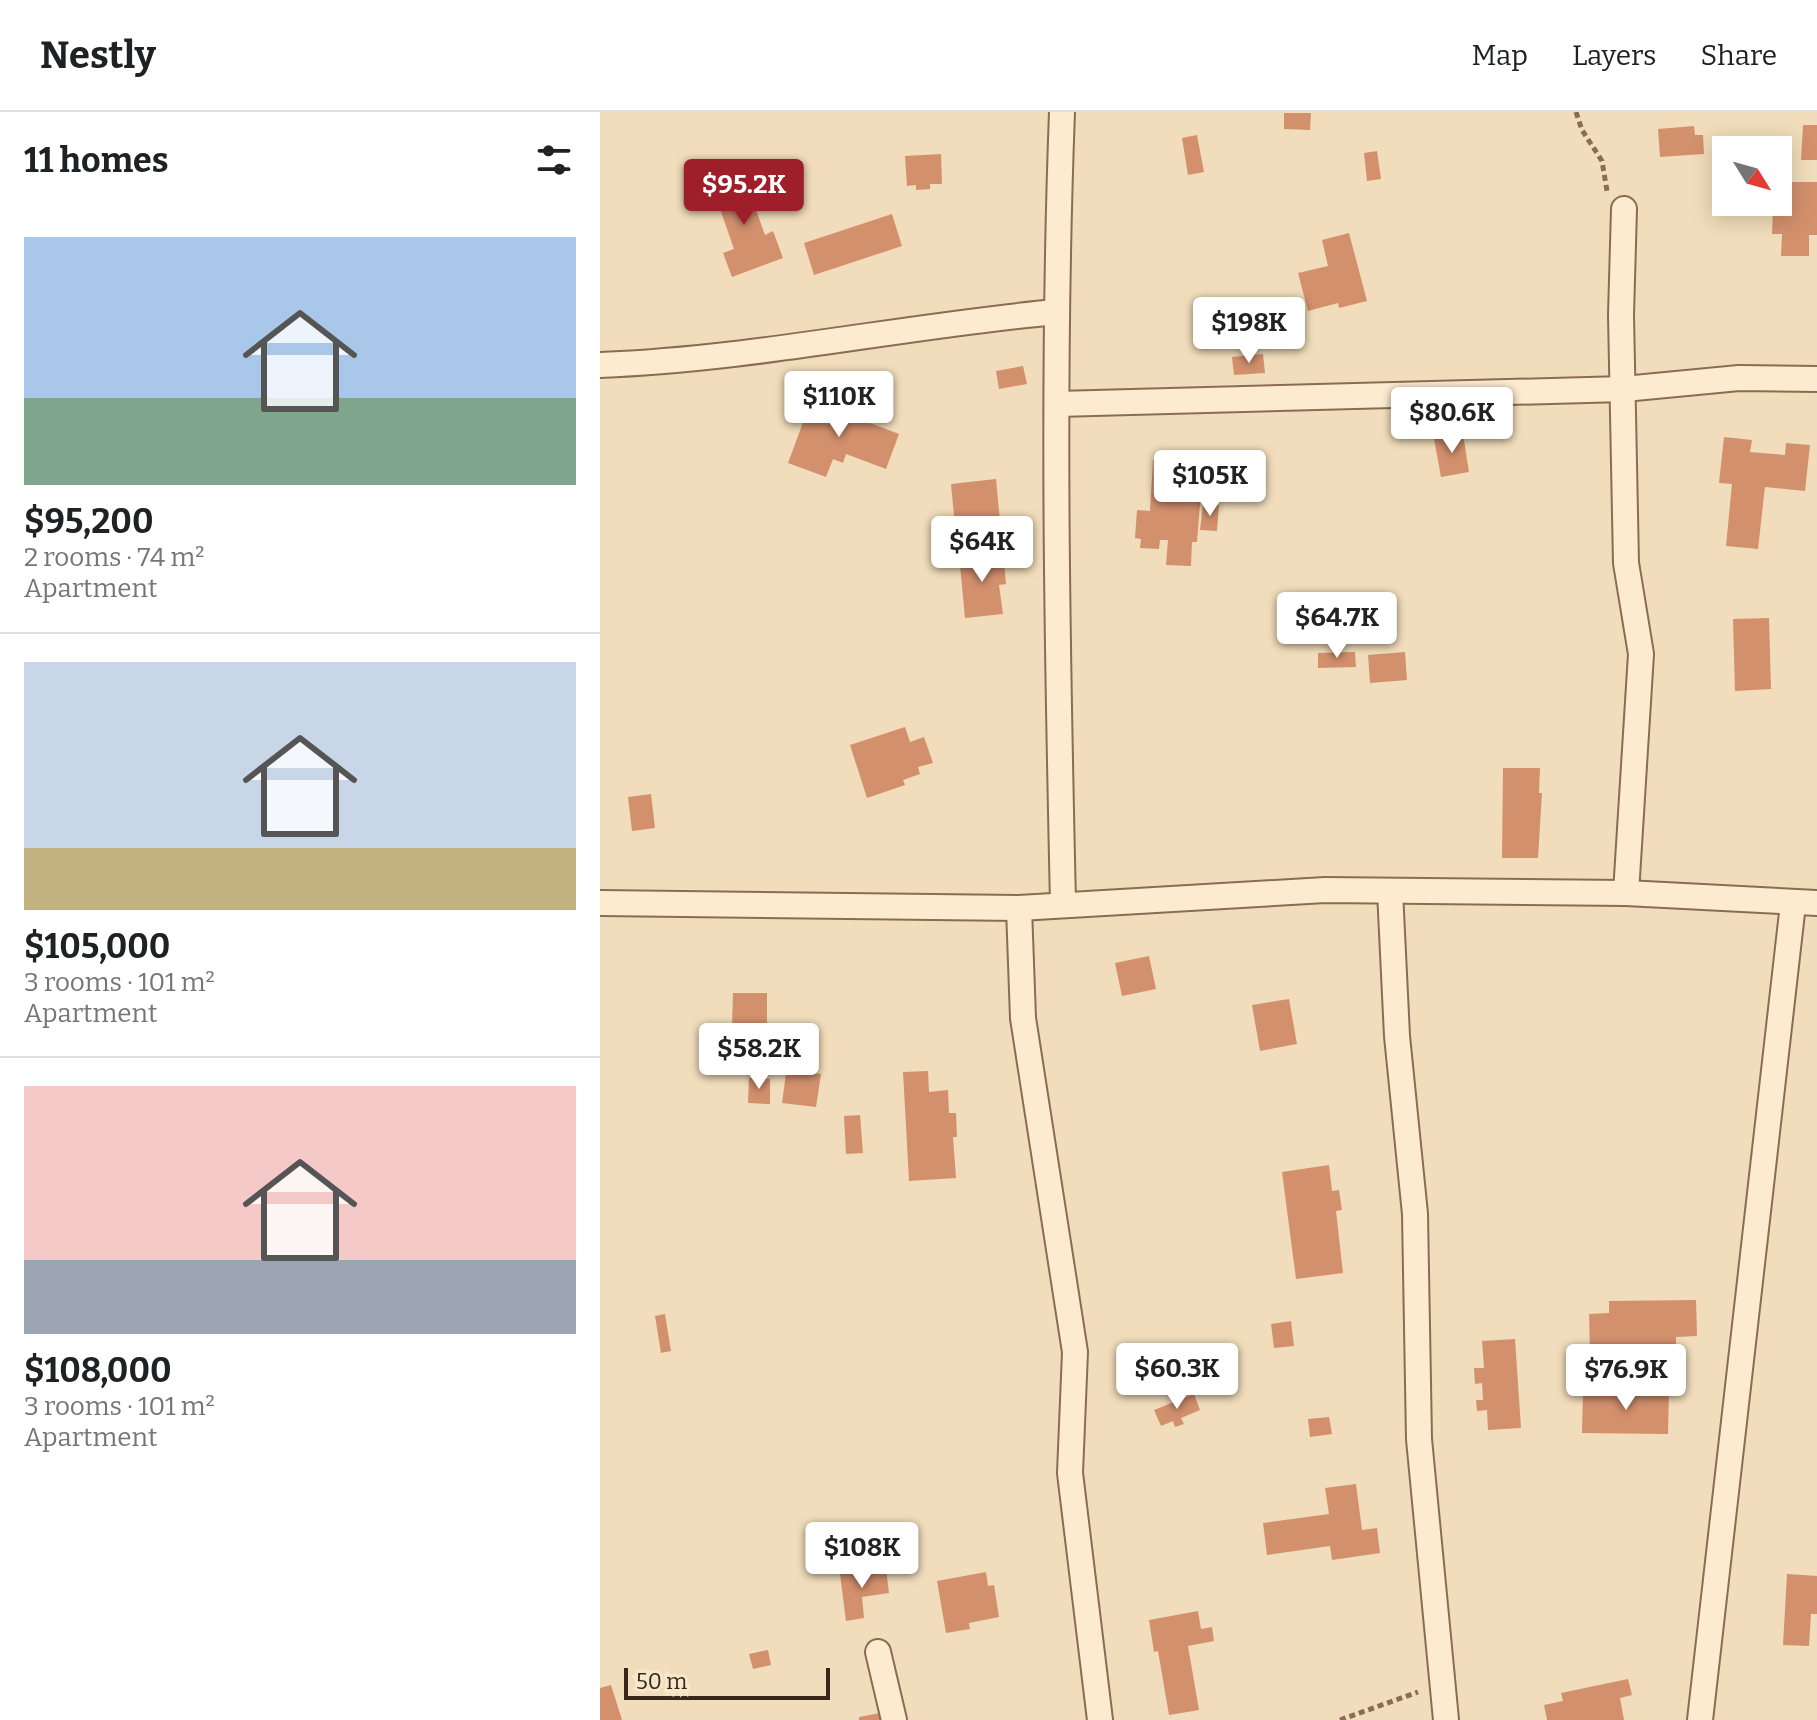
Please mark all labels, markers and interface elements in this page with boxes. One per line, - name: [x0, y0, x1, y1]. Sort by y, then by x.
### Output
- text: Nestly: [40, 32, 156, 78]
- text: Map: [1471, 39, 1528, 72]
- text: Layers: [1572, 39, 1656, 72]
- text: Share: [1700, 39, 1777, 72]
- north arrow: [1712, 136, 1792, 216]
- map controls: [1712, 136, 1792, 216]
- icon: filters: [532, 138, 576, 182]
- text: 11 homes: [24, 140, 169, 181]
- pin: $95.2K: [679, 159, 809, 227]
- text: $95.2K: [702, 169, 786, 200]
- icon: home: [228, 289, 372, 433]
- pin: $198K: [1193, 297, 1305, 365]
- text: $198K: [1211, 307, 1287, 338]
- pin: $110K: [783, 371, 895, 439]
- text: $110K: [802, 381, 876, 412]
- pin: $80.6K: [1387, 387, 1517, 455]
- text: $80.6K: [1409, 397, 1495, 428]
- pin: $105K: [1154, 450, 1266, 518]
- text: $105K: [1172, 460, 1248, 491]
- text: $95,200: [24, 501, 154, 542]
- pin: $64K: [935, 516, 1029, 584]
- text: $64K: [949, 526, 1015, 557]
- text: 2 rooms · 74 m²: [24, 542, 204, 573]
- text: Apartment: [24, 573, 157, 604]
- pin: $64.7K: [1272, 592, 1402, 660]
- text: $64.7K: [1295, 602, 1379, 633]
- icon: home: [228, 714, 372, 858]
- text: $105,000: [24, 926, 170, 967]
- text: 3 rooms · 101 m²: [24, 967, 215, 998]
- text: Apartment: [24, 998, 157, 1029]
- pin: $58.2K: [694, 1023, 824, 1091]
- text: $58.2K: [717, 1033, 801, 1064]
- icon: home: [228, 1138, 372, 1282]
- pin: $60.3K: [1112, 1343, 1242, 1411]
- pin: $76.9K: [1561, 1344, 1691, 1412]
- text: $108,000: [24, 1350, 172, 1391]
- text: $60.3K: [1134, 1353, 1220, 1384]
- text: $76.9K: [1584, 1354, 1668, 1385]
- text: 3 rooms · 101 m²: [24, 1391, 215, 1422]
- text: Apartment: [24, 1422, 157, 1453]
- pin: $108K: [806, 1522, 918, 1590]
- text: $108K: [823, 1532, 901, 1563]
- scale bar: [624, 1664, 830, 1700]
- text: 50 m: [636, 1668, 687, 1695]

